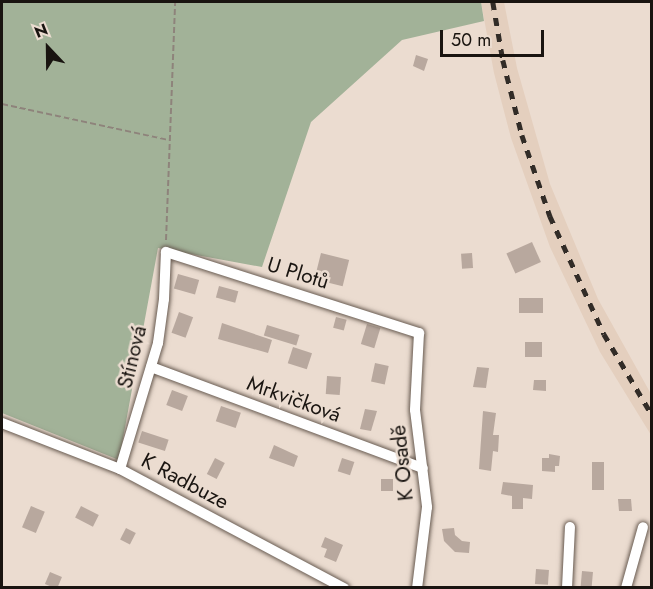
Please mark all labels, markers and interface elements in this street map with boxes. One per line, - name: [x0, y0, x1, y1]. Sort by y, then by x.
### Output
- north arrow: [18, 18, 78, 78]
- text: N: [31, 18, 51, 44]
- scale bar: [443, 18, 546, 56]
- text: 50 m: [451, 27, 491, 53]
- street label: U Plotů: [264, 252, 332, 294]
- street label: Stínová: [112, 323, 152, 391]
- street label: Mrkvičková: [244, 370, 344, 428]
- street label: K Osadě: [385, 424, 419, 502]
- street label: K Radbuze: [137, 448, 233, 514]

